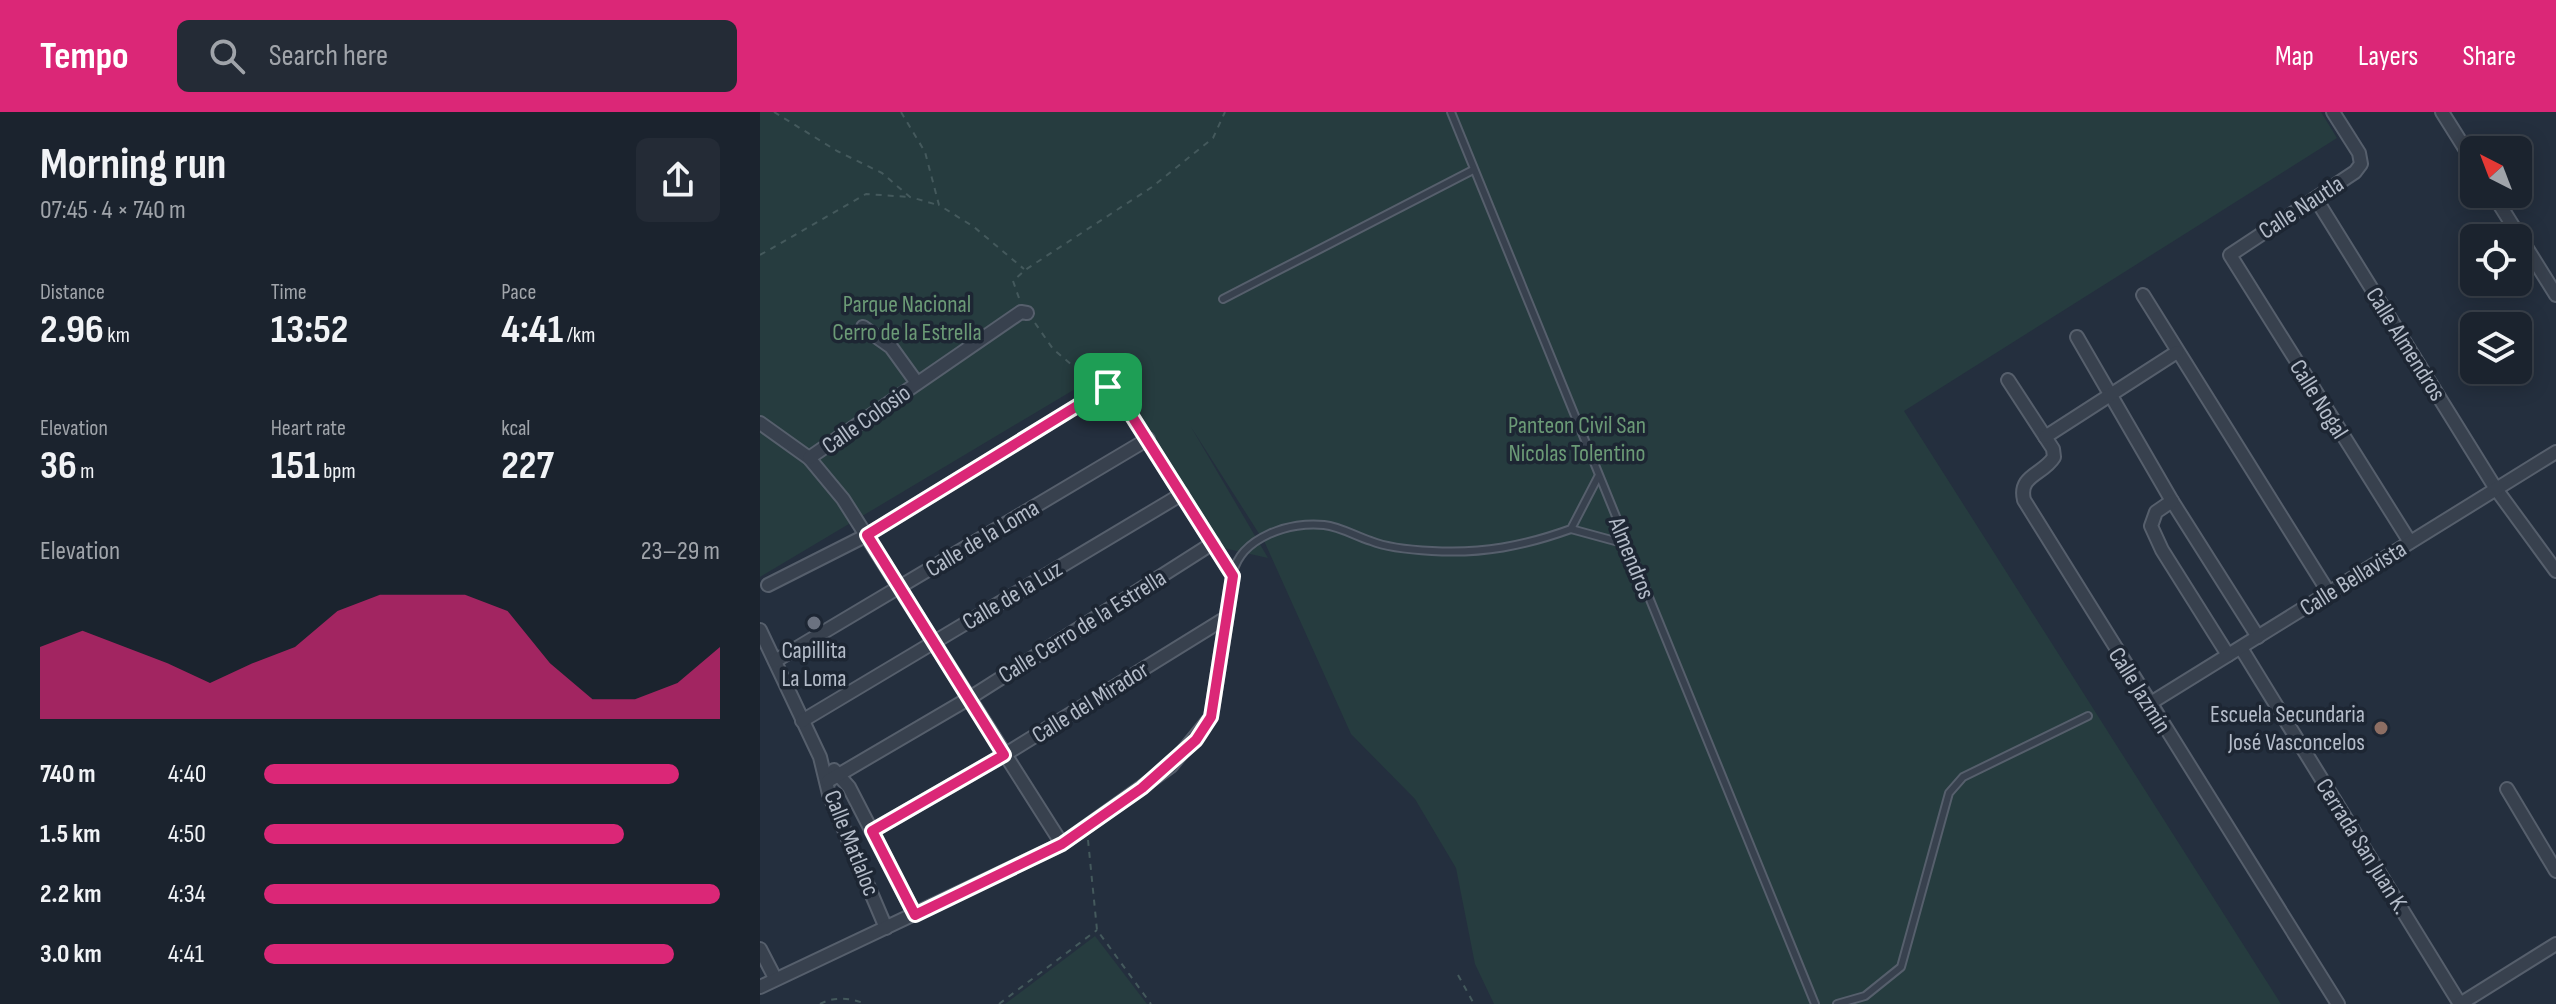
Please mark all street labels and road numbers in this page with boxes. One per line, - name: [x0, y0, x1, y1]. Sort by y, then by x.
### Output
- street label: Calle Nautla: [2253, 169, 2349, 246]
- street label: Calle Almendros: [2359, 282, 2452, 406]
- street label: Calle Nogal: [2283, 354, 2354, 444]
- street label: Calle Colosio: [816, 378, 916, 460]
- street label: Calle de la Loma: [920, 493, 1044, 584]
- street label: Almendros: [1602, 512, 1661, 603]
- street label: Calle Bellavista: [2295, 534, 2412, 623]
- street label: Calle de la Luz: [957, 554, 1068, 637]
- street label: Calle Cerro de la Estrella: [993, 563, 1171, 690]
- street label: Calle Jazmín: [2102, 642, 2177, 739]
- street label: Calle del Mirador: [1027, 655, 1154, 750]
- street label: Cerrada San Juan K.: [2309, 773, 2416, 919]
- street label: Calle Matlaloc: [817, 786, 886, 900]

